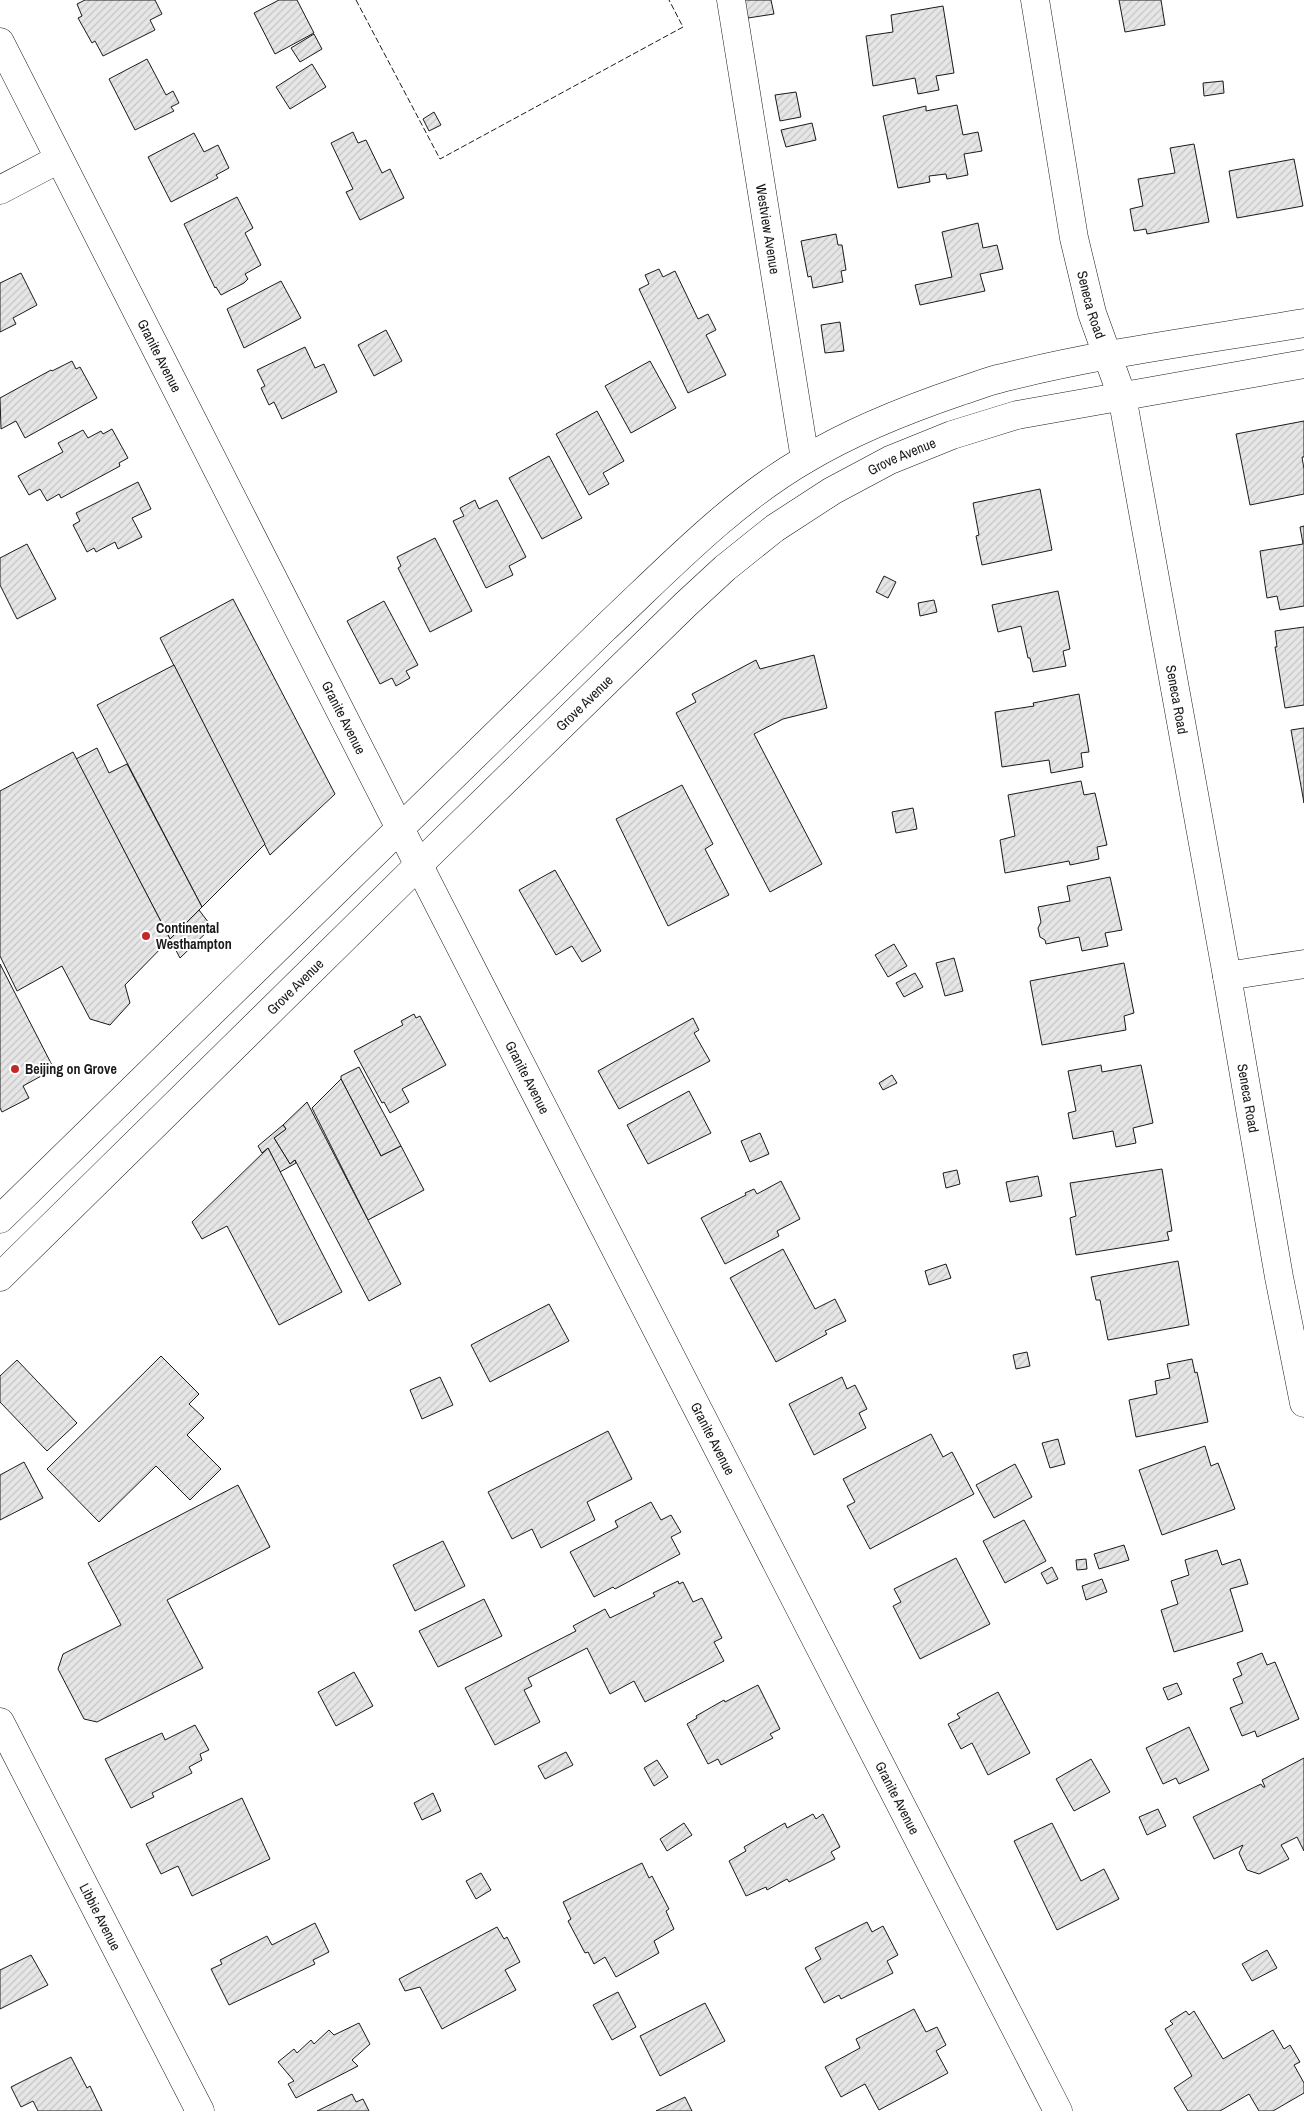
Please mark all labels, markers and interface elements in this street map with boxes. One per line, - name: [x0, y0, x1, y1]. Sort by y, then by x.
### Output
- street label: Westview Avenue: [752, 183, 784, 275]
- street label: Seneca Road: [1073, 269, 1109, 341]
- street label: Granite Avenue: [134, 316, 186, 395]
- street label: Grove Avenue: [864, 434, 938, 479]
- street label: Seneca Road: [1162, 664, 1192, 735]
- street label: Grove Avenue: [552, 671, 617, 735]
- street label: Granite Avenue: [318, 678, 370, 757]
- place label: Continental Westhampton: [156, 919, 232, 953]
- marker: Continental Westhampton: [140, 930, 152, 942]
- street label: Grove Avenue: [263, 955, 327, 1019]
- street label: Granite Avenue: [501, 1038, 554, 1117]
- place label: Beijing on Grove: [25, 1060, 117, 1078]
- street label: Seneca Road: [1233, 1062, 1263, 1134]
- marker: Beijing on Grove: [9, 1063, 21, 1075]
- street label: Granite Avenue: [687, 1399, 739, 1478]
- street label: Granite Avenue: [871, 1758, 924, 1838]
- street label: Libbie Avenue: [75, 1880, 125, 1953]

